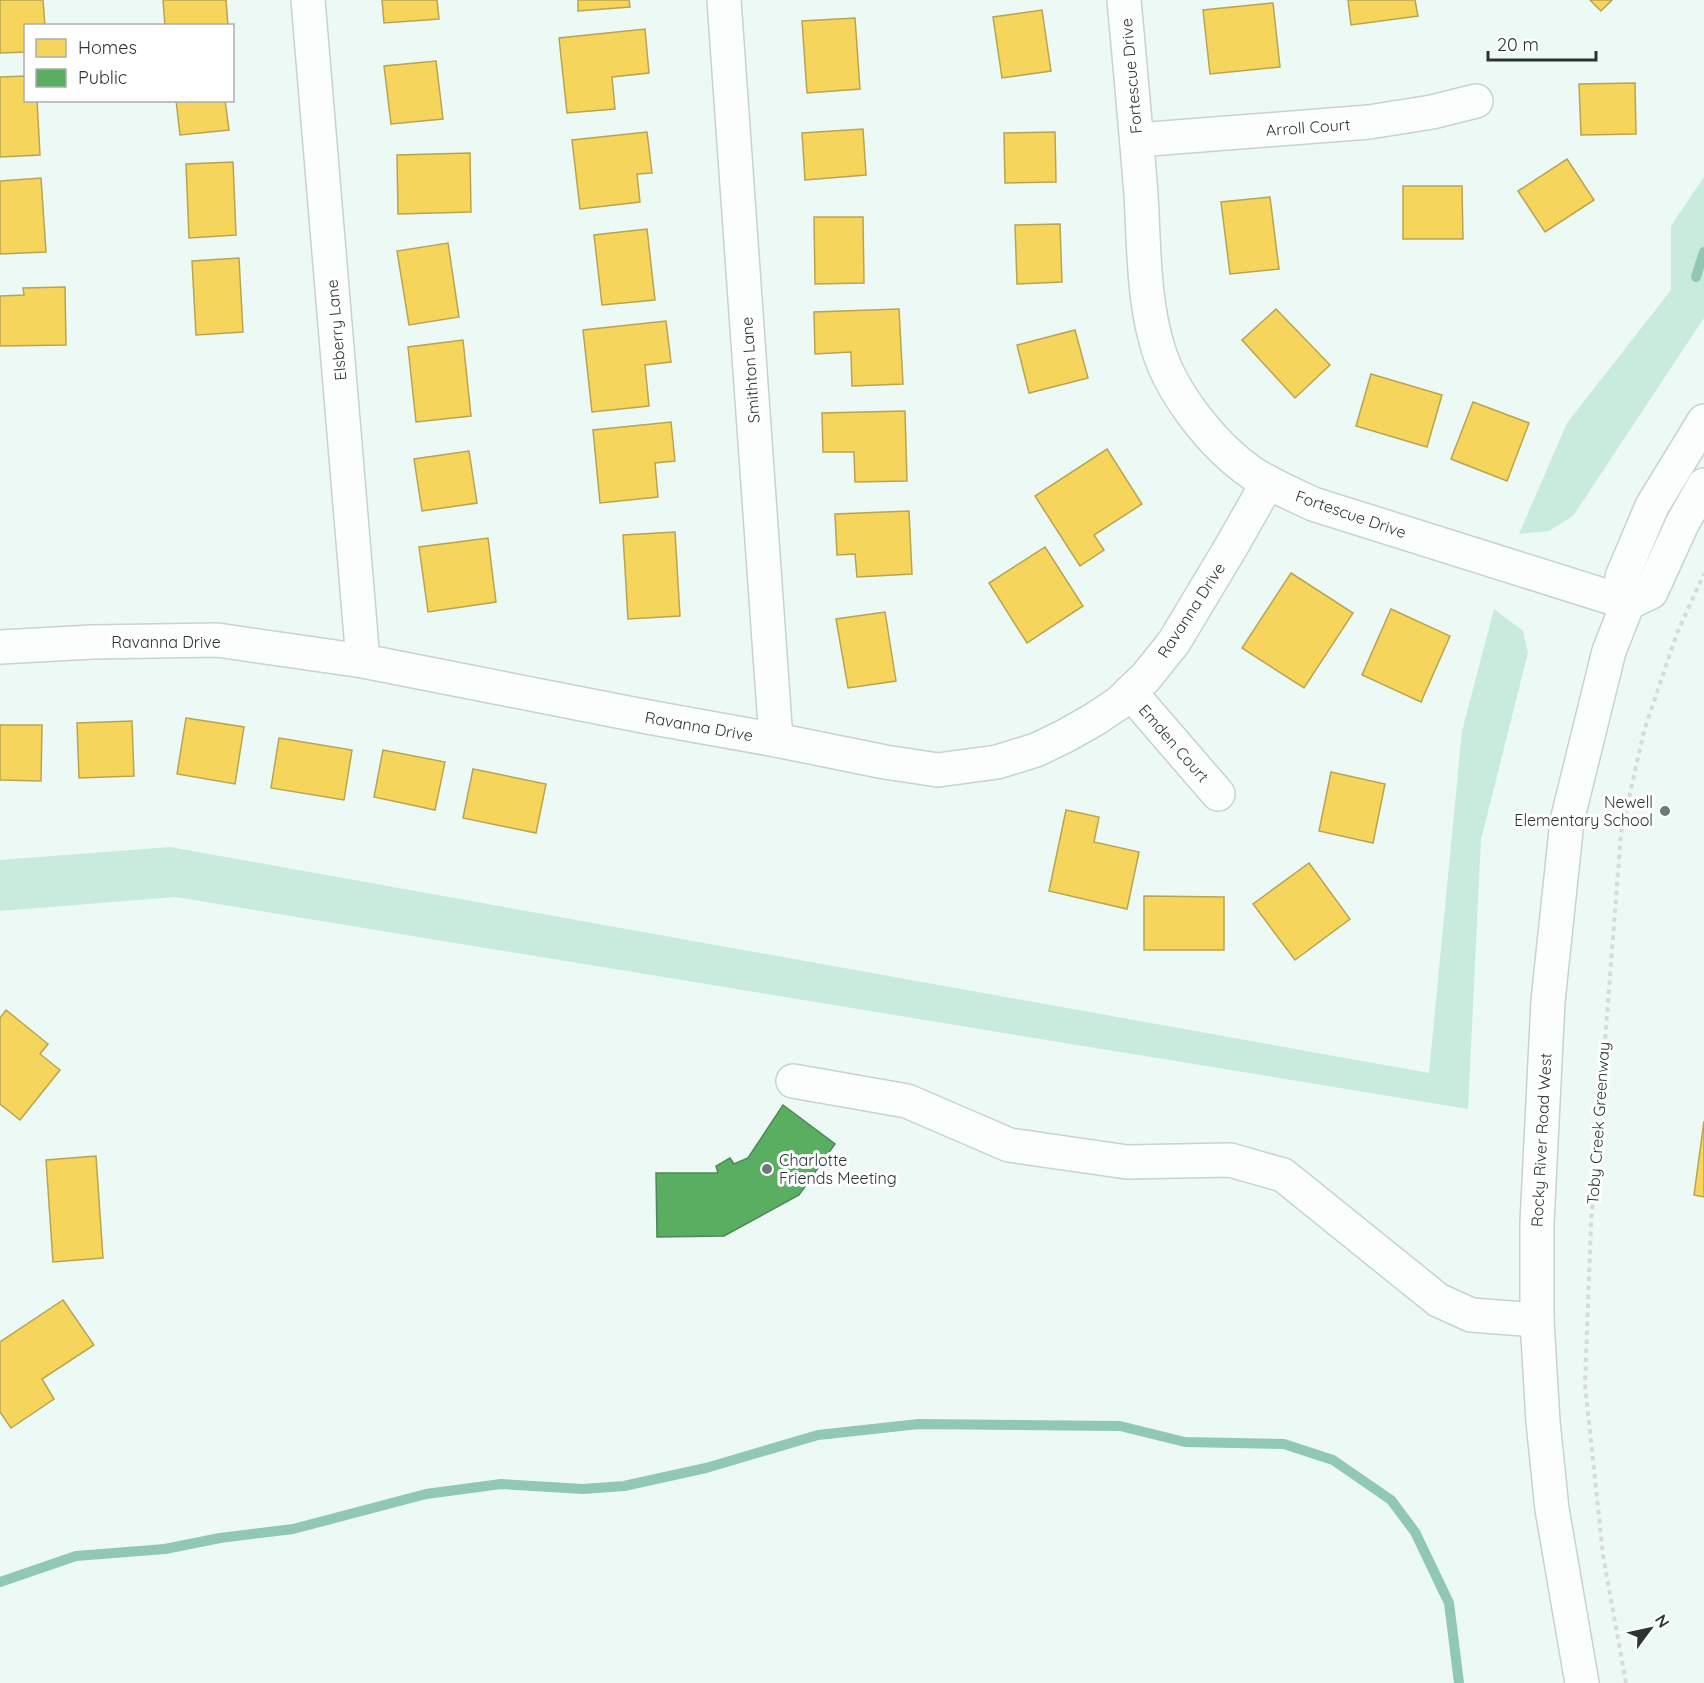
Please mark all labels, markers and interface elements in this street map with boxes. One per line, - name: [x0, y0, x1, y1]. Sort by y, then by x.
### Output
- street label: Fortescue Drive: [1116, 17, 1146, 135]
- legend: [24, 24, 234, 102]
- scale bar: [1488, 24, 1596, 62]
- text: 20 m: [1497, 33, 1539, 56]
- text: Homes: [78, 36, 137, 59]
- text: Public: [78, 66, 127, 89]
- street label: Arroll Court: [1265, 114, 1351, 140]
- street label: Elsberry Lane: [322, 279, 350, 381]
- street label: Smithton Lane: [736, 316, 764, 424]
- street label: Fortescue Drive: [1293, 486, 1409, 542]
- street label: Ravanna Drive: [1153, 559, 1229, 661]
- street label: Ravanna Drive: [111, 632, 221, 652]
- street label: Emden Court: [1135, 700, 1213, 786]
- street label: Ravanna Drive: [643, 707, 755, 745]
- place label: Newell Elementary School: [1514, 792, 1653, 830]
- marker: Newell Elementary School: [1658, 804, 1672, 818]
- street label: Toby Creek Greenway: [1582, 1041, 1614, 1205]
- street label: Rocky River Road West: [1526, 1053, 1556, 1227]
- place label: Charlotte Friends Meeting: [779, 1150, 897, 1188]
- marker: Charlotte Friends Meeting: [760, 1162, 774, 1176]
- north arrow: [1620, 1599, 1680, 1659]
- text: N: [1651, 1610, 1674, 1631]

